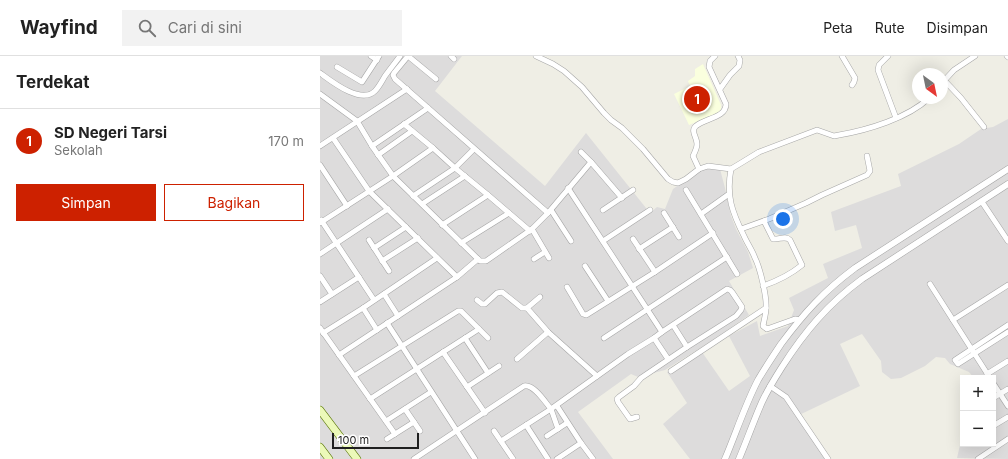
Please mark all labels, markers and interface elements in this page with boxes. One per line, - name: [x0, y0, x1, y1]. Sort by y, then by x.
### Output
- search box: [122, 10, 402, 46]
- text: Wayfind: [20, 16, 98, 39]
- icon: search: [136, 17, 158, 39]
- text: Cari di sini: [168, 18, 242, 37]
- text: Peta: [823, 19, 853, 36]
- text: Rute: [875, 19, 905, 36]
- text: Disimpan: [927, 19, 988, 36]
- north arrow: [912, 68, 948, 104]
- text: Terdekat: [16, 72, 89, 92]
- pin: 1: [684, 84, 710, 114]
- text: SD Negeri Tarsi: [54, 123, 167, 142]
- text: 1: [26, 133, 32, 149]
- text: 170 m: [268, 133, 304, 149]
- text: Sekolah: [54, 142, 103, 158]
- button: Simpan: [16, 184, 156, 221]
- button: Bagikan: [164, 184, 304, 221]
- your location: [773, 209, 793, 229]
- map controls: [960, 375, 996, 447]
- button: +: [960, 375, 996, 411]
- button: −: [960, 411, 996, 447]
- scale bar: [332, 431, 419, 450]
- text: 100 m: [338, 433, 369, 447]

